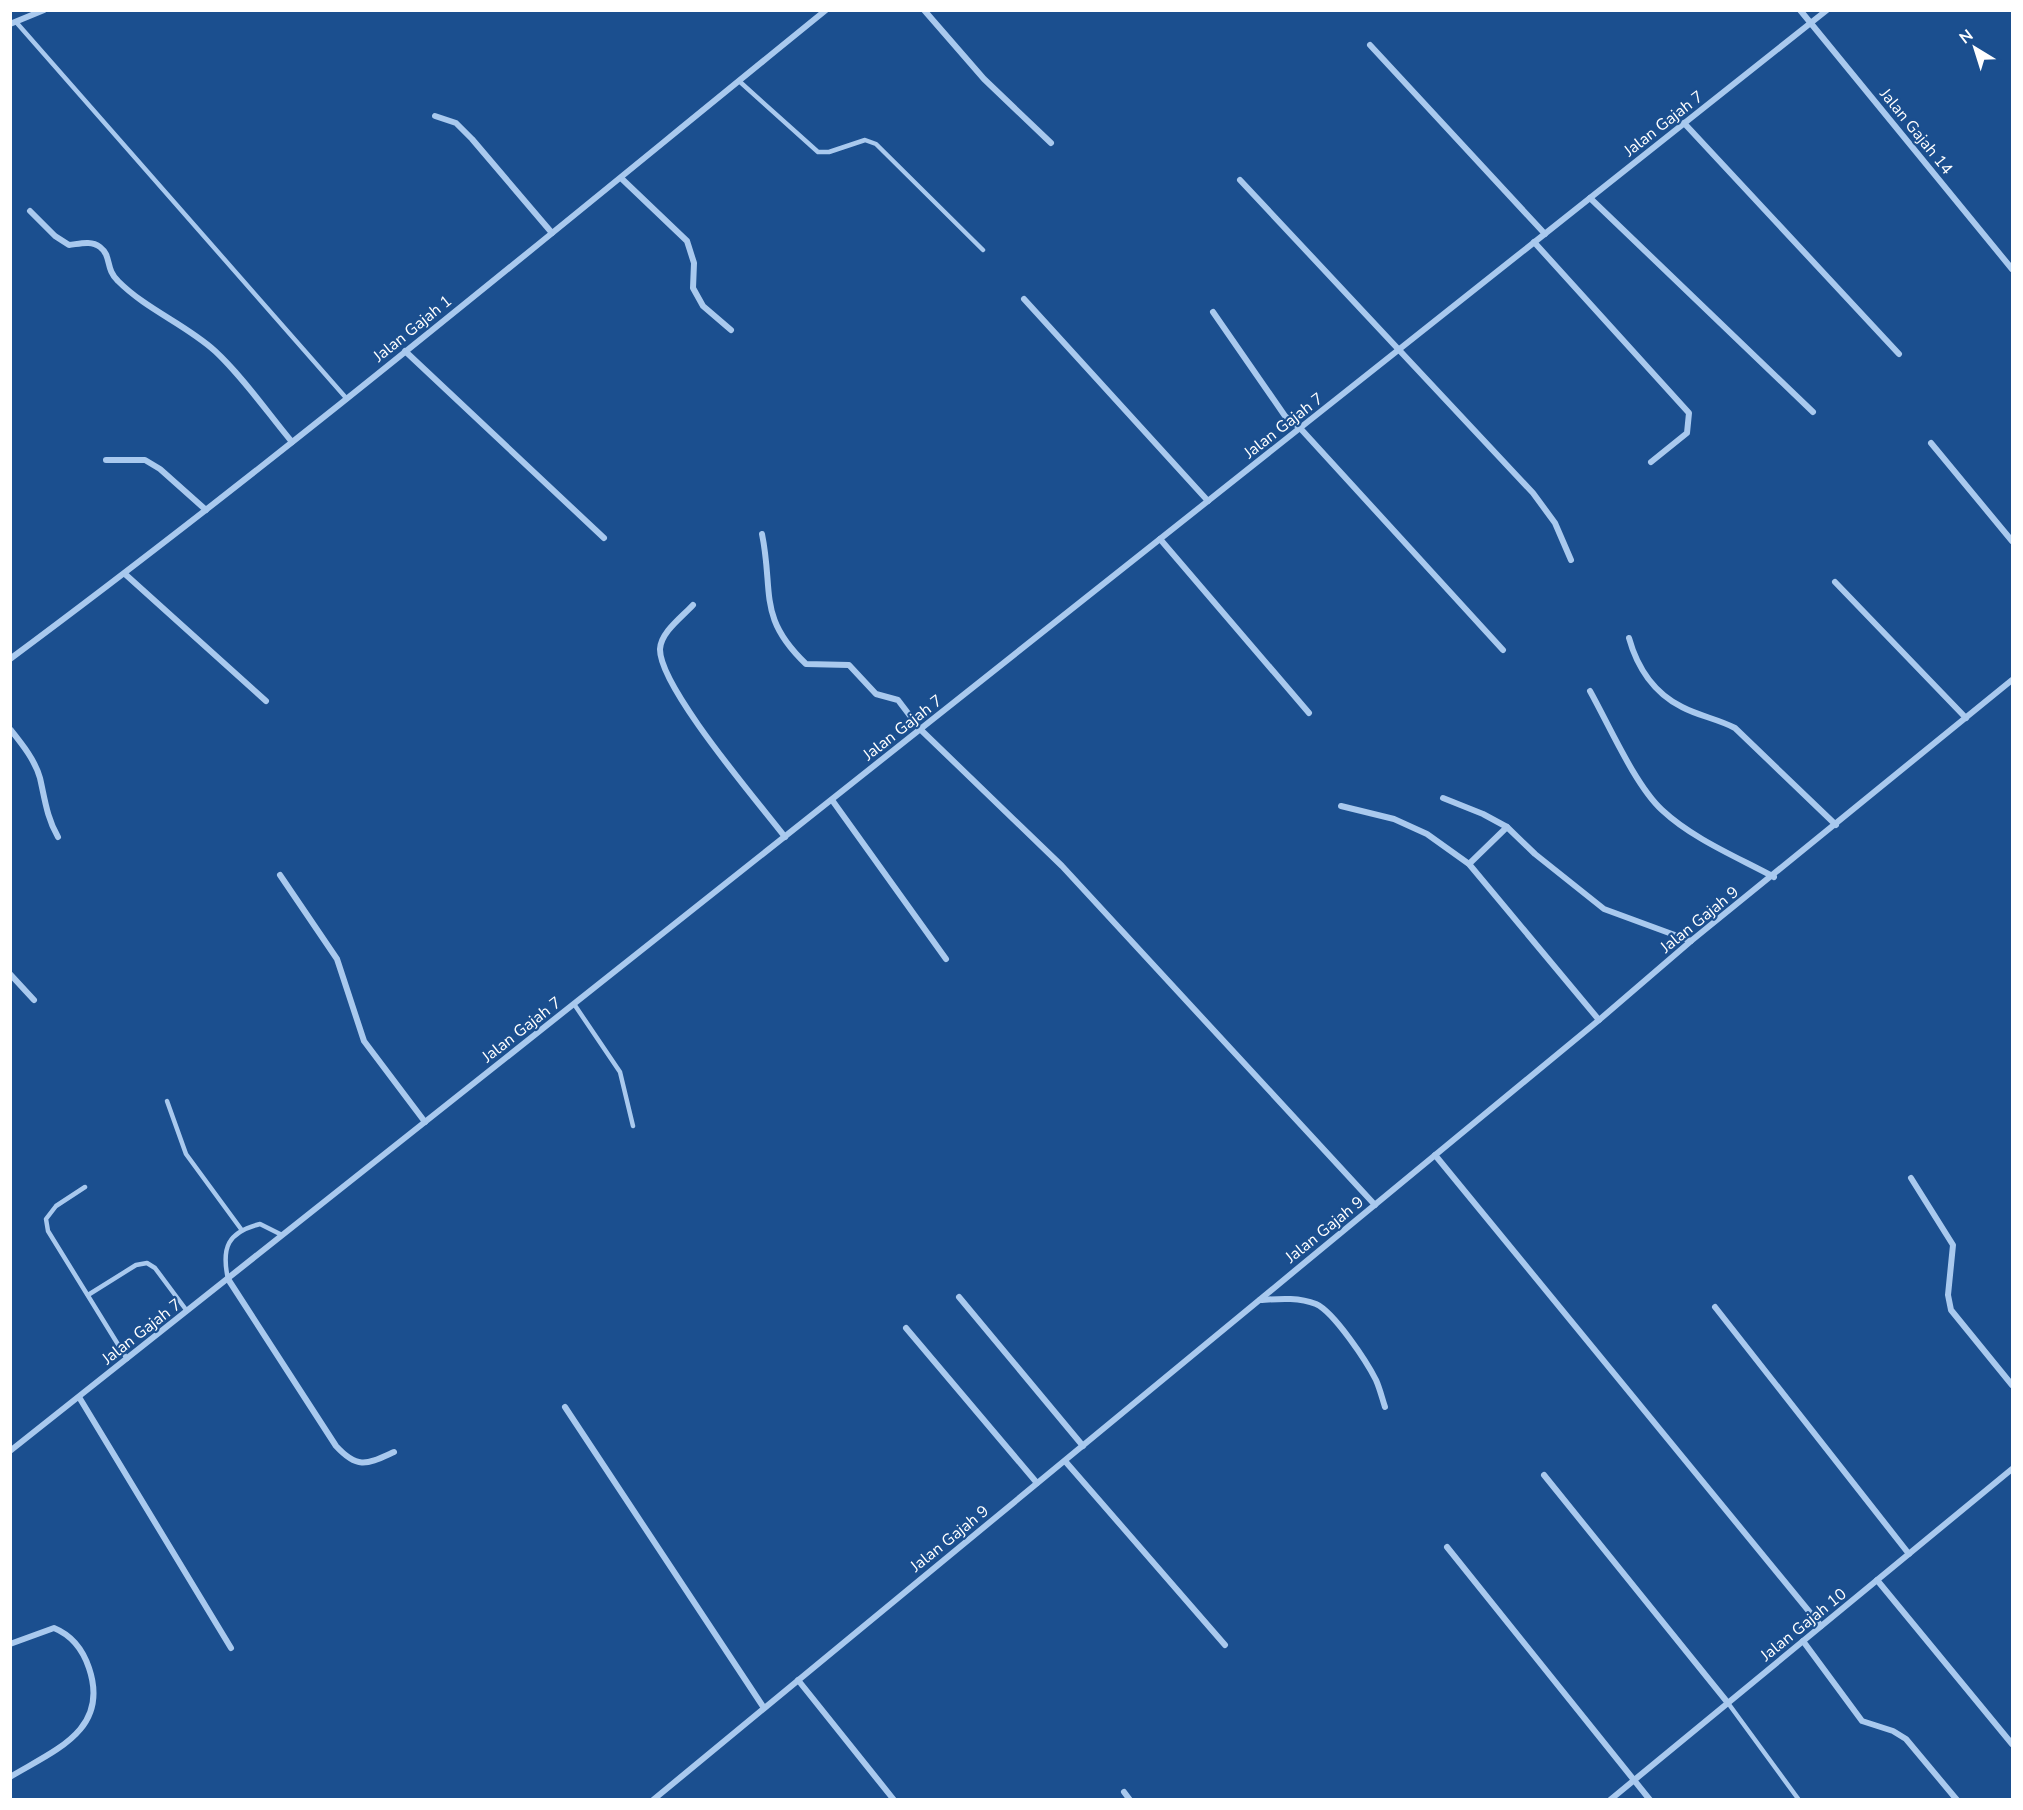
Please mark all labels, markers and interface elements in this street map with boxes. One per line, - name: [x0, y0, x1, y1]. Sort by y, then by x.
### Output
- north arrow: [1945, 18, 2005, 78]
- text: N: [1955, 25, 1978, 49]
- street label: Jalan Gajah 14: [1874, 83, 1958, 180]
- street label: Jalan Gajah 7: [1619, 86, 1708, 162]
- street label: Jalan Gajah 1: [368, 290, 457, 368]
- street label: Jalan Gajah 7: [1239, 388, 1328, 464]
- street label: Jalan Gajah 7: [858, 690, 947, 766]
- street label: Jalan Gajah 9: [1655, 881, 1744, 959]
- street label: Jalan Gajah 7: [477, 992, 566, 1068]
- street label: Jalan Gajah 9: [1280, 1191, 1369, 1269]
- street label: Jalan Gajah 7: [97, 1294, 186, 1370]
- street label: Jalan Gajah 9: [905, 1500, 994, 1578]
- street label: Jalan Gajah 10: [1755, 1583, 1851, 1667]

